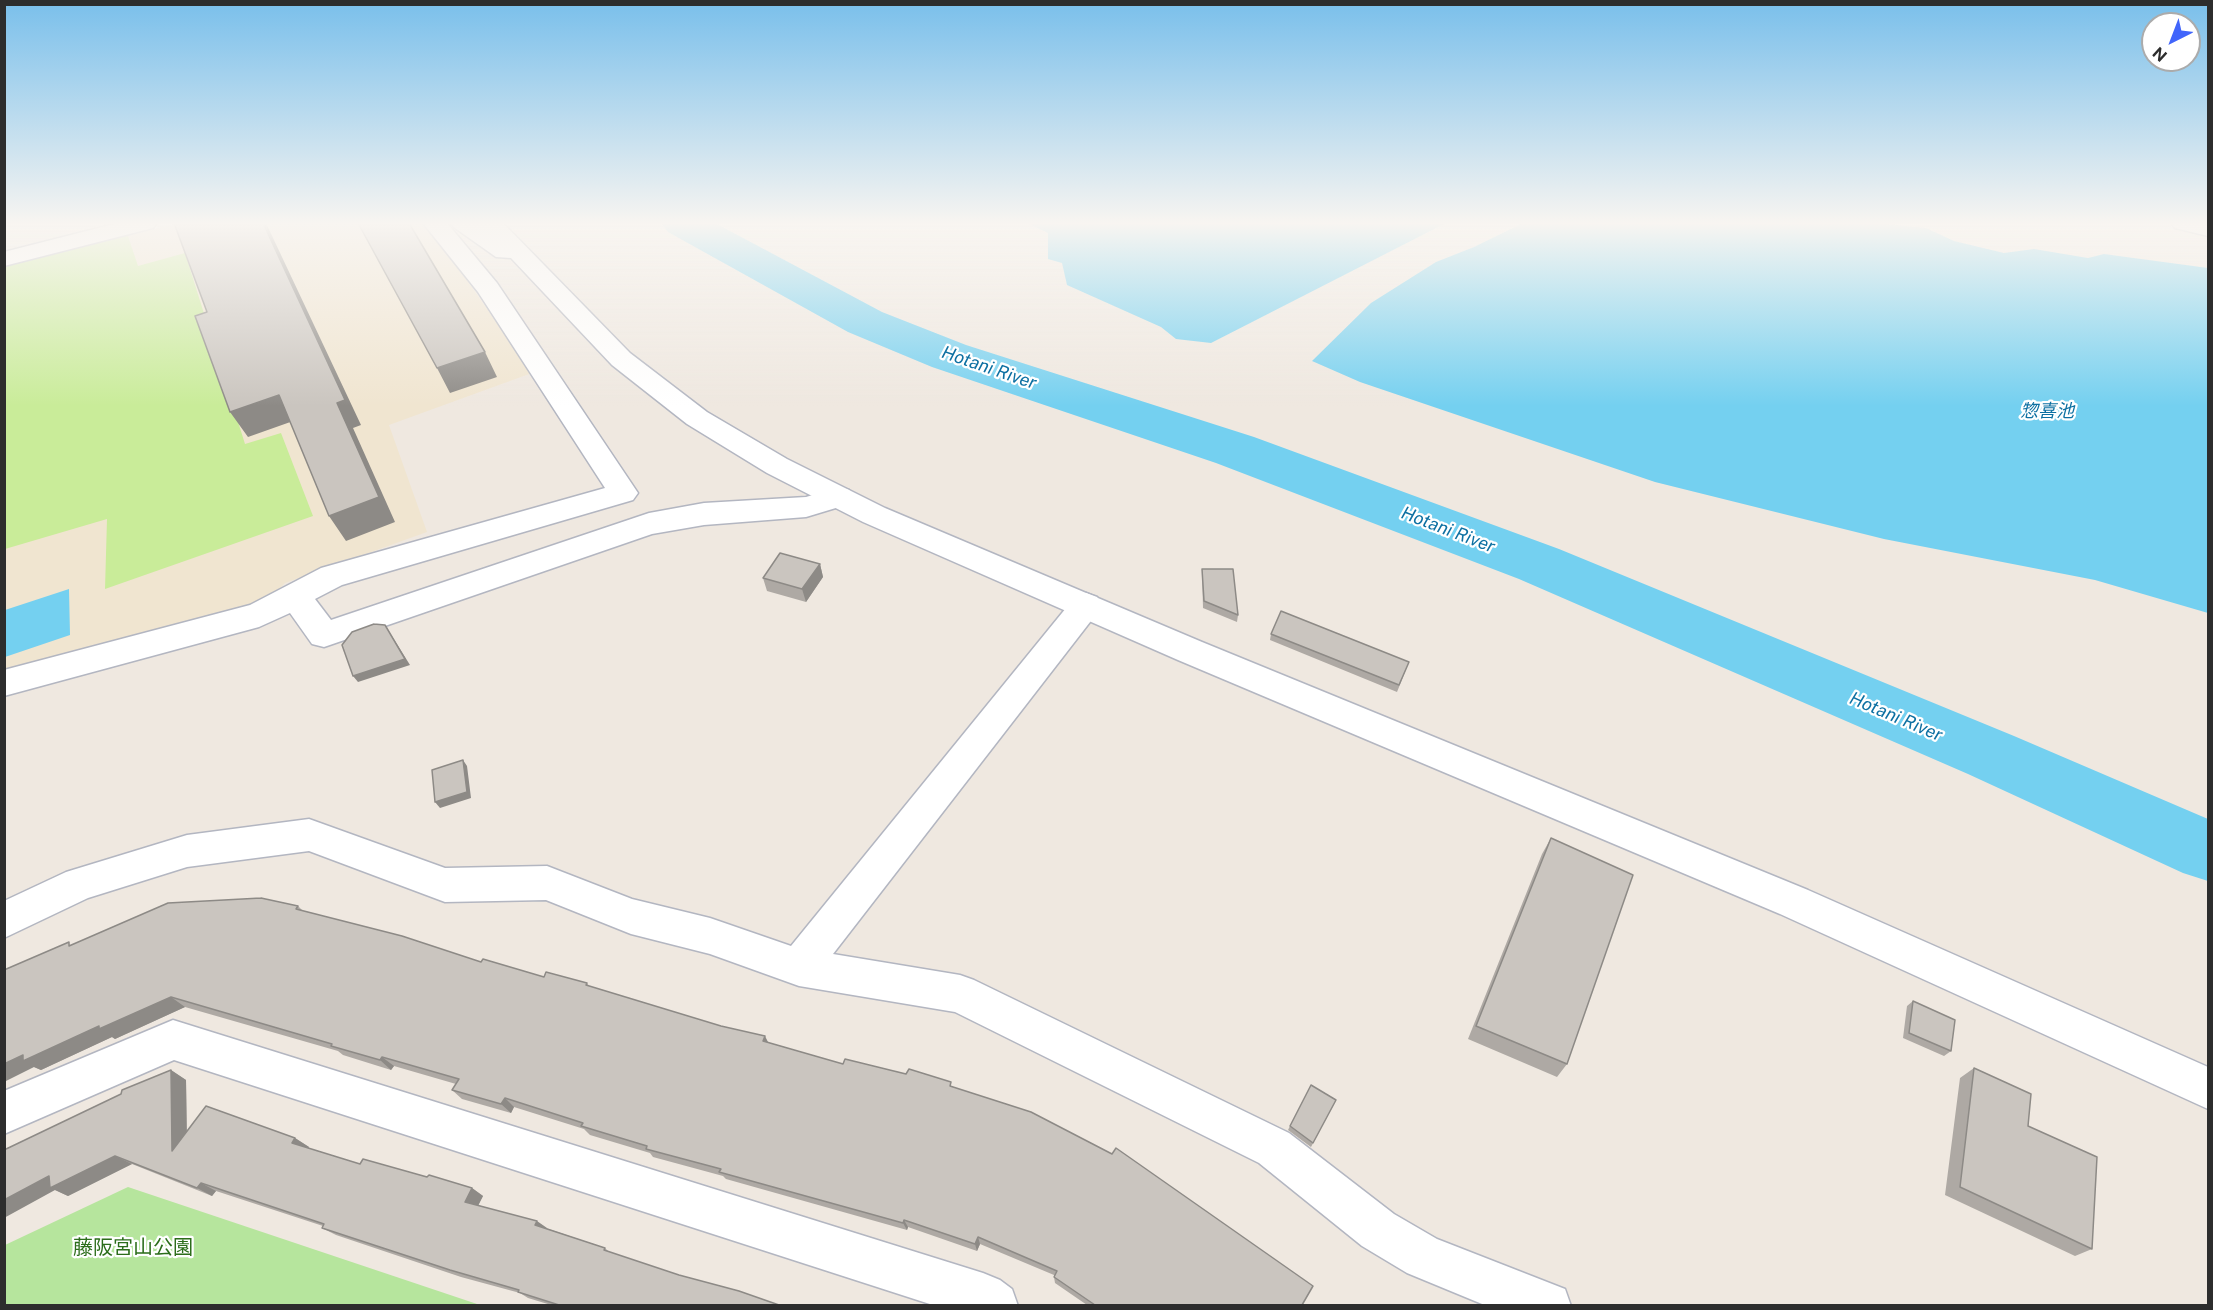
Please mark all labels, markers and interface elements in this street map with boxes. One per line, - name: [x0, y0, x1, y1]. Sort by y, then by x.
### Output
- north arrow: [2141, 12, 2201, 72]
- text: N: [2149, 43, 2171, 66]
- water label: Hotani River: [939, 342, 1039, 394]
- water label: 惣喜池: [2020, 400, 2074, 422]
- water label: Hotani River: [1398, 502, 1498, 558]
- water label: Hotani River: [1846, 688, 1946, 746]
- park label: 藤阪宮山公園: [73, 1236, 193, 1260]

